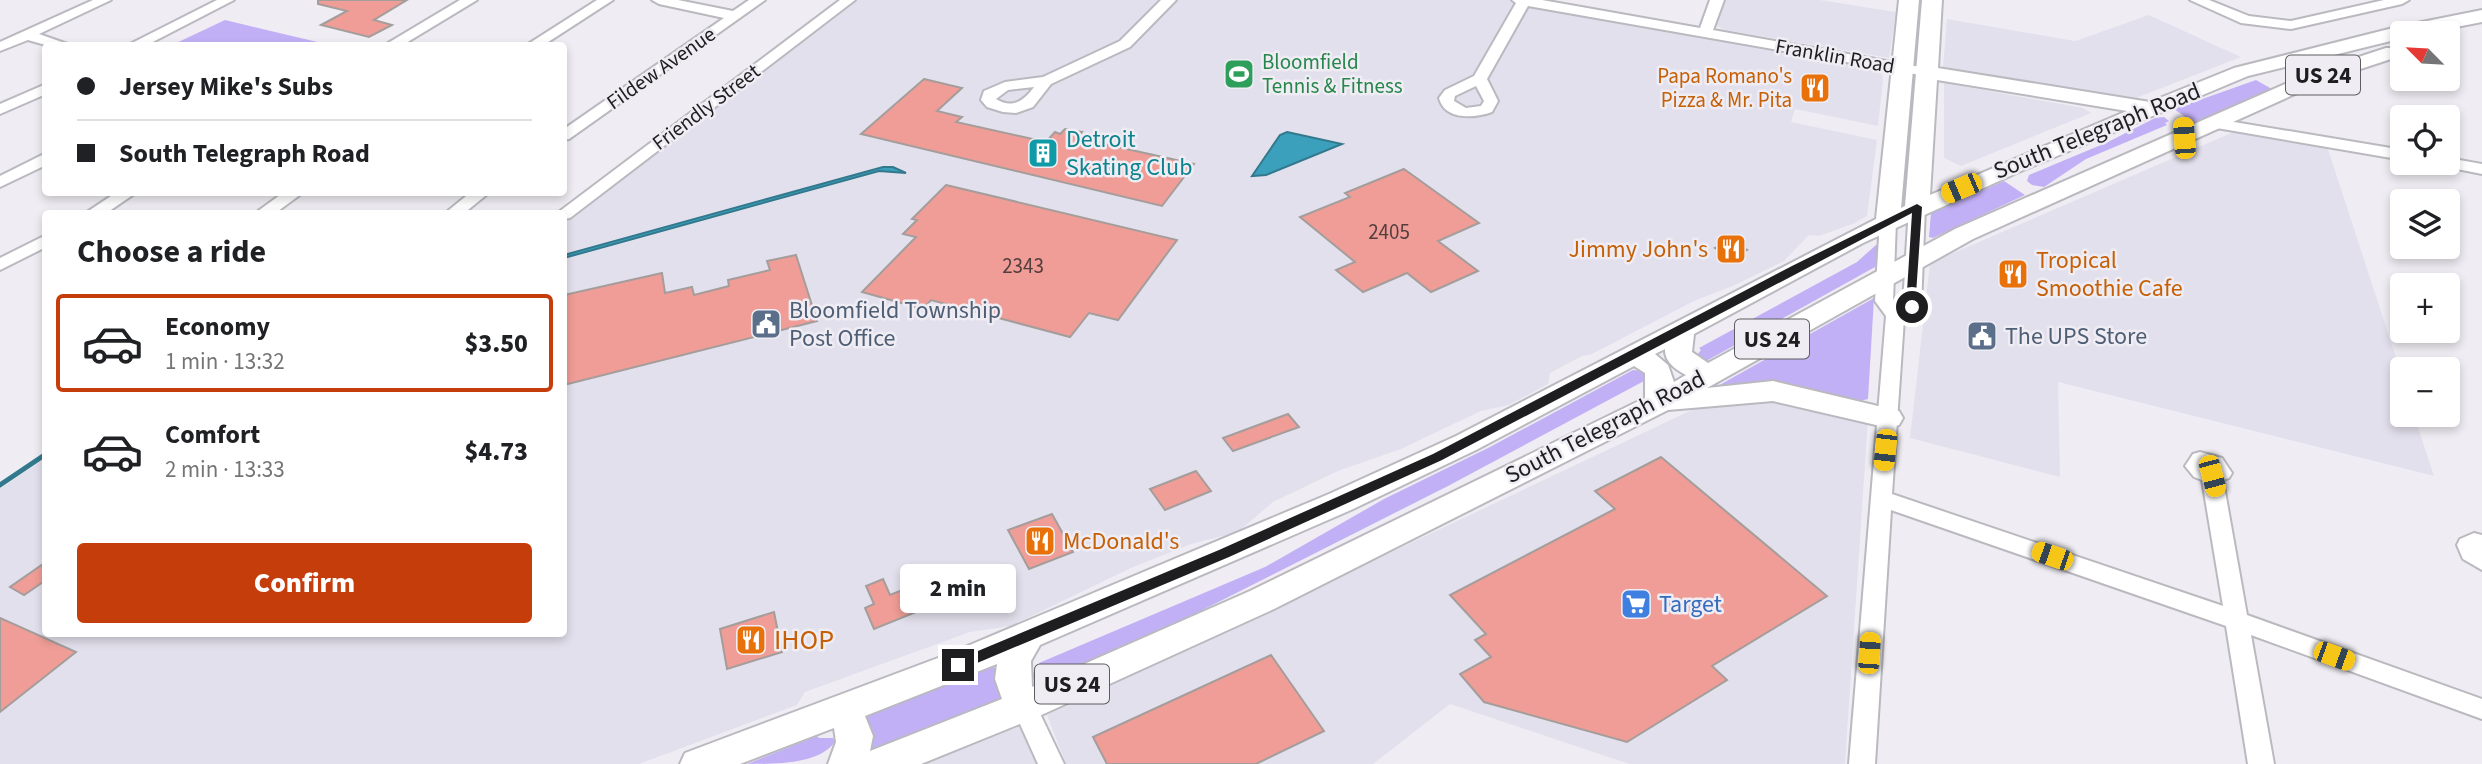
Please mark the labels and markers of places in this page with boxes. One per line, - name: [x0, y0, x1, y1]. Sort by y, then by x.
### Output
- place label: Bloomfield Tennis & Fitness: [1262, 47, 1403, 101]
- sports icon: Bloomfield Tennis & Fitness: [1222, 57, 1256, 91]
- place label: Papa Romano's Pizza & Mr. Pita: [1657, 61, 1792, 115]
- restaurant icon: Papa Romano's Pizza & Mr. Pita: [1798, 71, 1832, 105]
- place label: Detroit Skating Club: [1066, 122, 1192, 185]
- building icon: Detroit Skating Club: [1026, 136, 1060, 170]
- place label: Jimmy John's: [1569, 232, 1708, 267]
- restaurant icon: Jimmy John's: [1714, 232, 1748, 266]
- place label: Tropical Smoothie Cafe: [2036, 243, 2183, 306]
- restaurant icon: Tropical Smoothie Cafe: [1996, 257, 2030, 291]
- place label: Bloomfield Township Post Office: [789, 293, 1001, 356]
- public building icon: Bloomfield Township Post Office: [749, 307, 783, 341]
- public building icon: The UPS Store: [1965, 319, 1999, 353]
- place label: The UPS Store: [2005, 319, 2147, 354]
- restaurant icon: McDonald's: [1023, 524, 1057, 558]
- place label: McDonald's: [1063, 524, 1179, 559]
- supermarket icon: Target: [1619, 587, 1653, 621]
- place label: Target: [1659, 587, 1722, 622]
- place label: IHOP: [774, 620, 834, 660]
- restaurant icon: IHOP: [734, 623, 768, 657]

